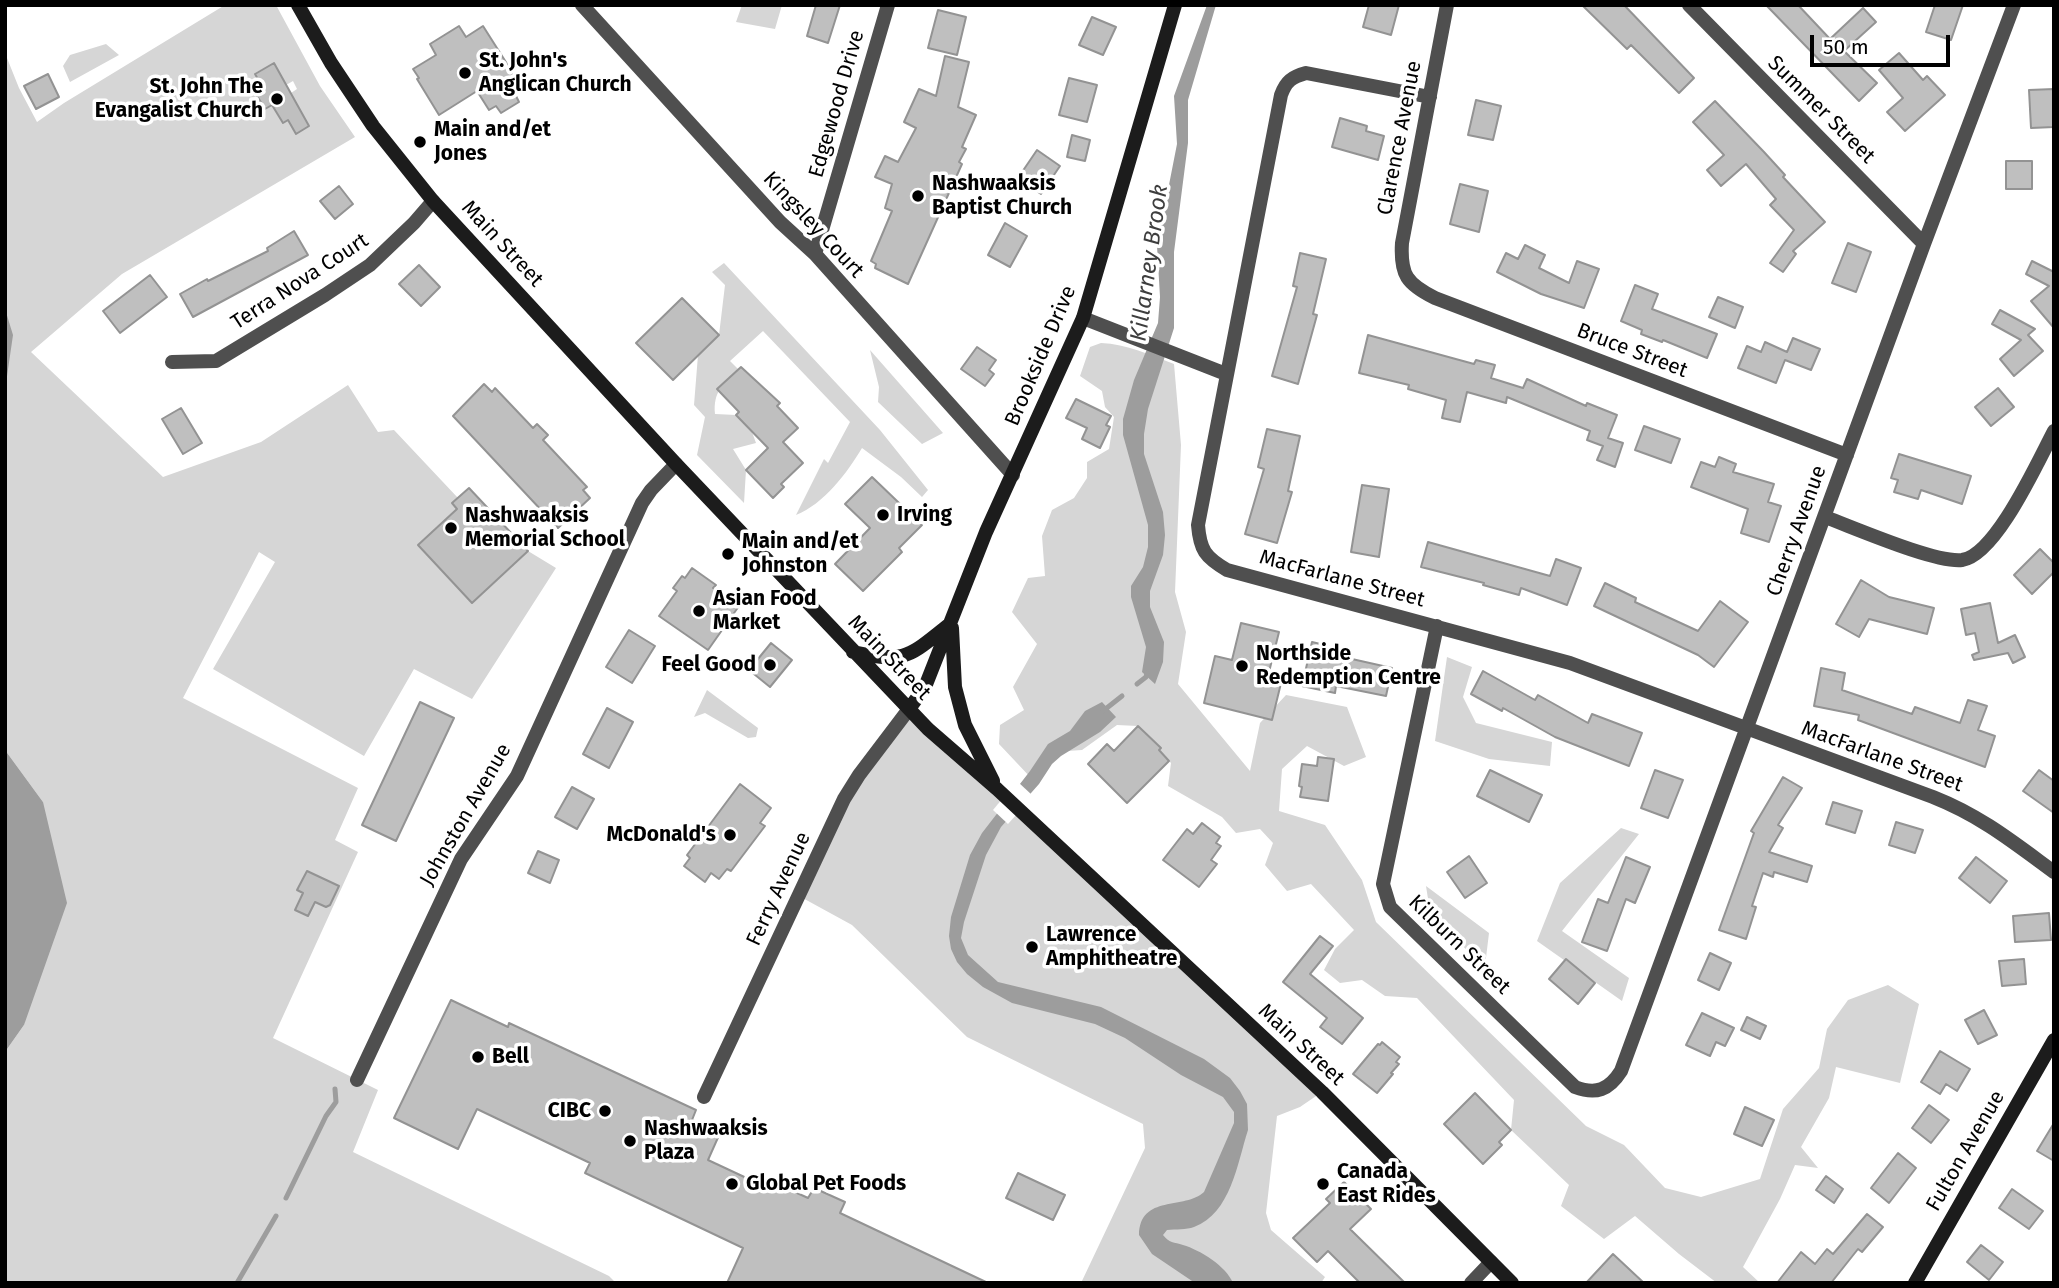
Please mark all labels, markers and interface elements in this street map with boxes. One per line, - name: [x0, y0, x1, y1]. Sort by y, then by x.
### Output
- scale bar: [1814, 21, 1954, 65]
- street label: Edgewood Drive: [804, 27, 870, 181]
- text: 50 m: [1823, 34, 1869, 60]
- place label: St. John's Anglican Church: [479, 48, 632, 98]
- street label: Summer Street: [1762, 51, 1880, 169]
- street label: Clarence Avenue: [1373, 59, 1427, 217]
- marker: St. John's Anglican Church: [457, 65, 473, 81]
- place label: St. John The Evangalist Church: [95, 74, 263, 124]
- marker: St. John The Evangalist Church: [269, 91, 285, 107]
- place label: Main and/et Jones: [434, 117, 551, 167]
- marker: Main and/et Jones: [412, 134, 428, 150]
- street label: Kingsley Court: [757, 167, 869, 283]
- place label: Nashwaaksis Baptist Church: [932, 171, 1072, 221]
- water label: Killarney Brook: [1125, 183, 1175, 343]
- marker: Nashwaaksis Baptist Church: [910, 188, 926, 204]
- street label: Main Street: [456, 196, 548, 292]
- street label: Terra Nova Court: [227, 228, 373, 336]
- street label: Brookside Drive: [1000, 282, 1082, 430]
- street label: Bruce Street: [1573, 318, 1691, 384]
- street label: Cherry Avenue: [1762, 462, 1832, 600]
- place label: Irving: [897, 502, 952, 528]
- place label: Nashwaaksis Memorial School: [465, 503, 625, 553]
- marker: Irving: [875, 507, 891, 523]
- marker: Nashwaaksis Memorial School: [443, 520, 459, 536]
- place label: Main and/et Johnston: [742, 529, 859, 579]
- street label: MacFarlane Street: [1257, 545, 1427, 613]
- marker: Main and/et Johnston: [720, 546, 736, 562]
- place label: Asian Food Market: [713, 586, 817, 636]
- marker: Asian Food Market: [691, 603, 707, 619]
- street label: Main Street: [842, 610, 936, 706]
- place label: Northside Redemption Centre: [1256, 641, 1441, 691]
- place label: Feel Good: [661, 652, 756, 678]
- marker: Feel Good: [762, 657, 778, 673]
- marker: Northside Redemption Centre: [1234, 658, 1250, 674]
- street label: MacFarlane Street: [1798, 716, 1966, 798]
- street label: Johnston Avenue: [415, 739, 517, 891]
- place label: McDonald's: [606, 822, 716, 848]
- marker: McDonald's: [722, 827, 738, 843]
- street label: Ferry Avenue: [742, 828, 816, 950]
- street label: Kilburn Street: [1403, 890, 1515, 1000]
- place label: Lawrence Amphitheatre: [1046, 922, 1177, 972]
- marker: Lawrence Amphitheatre: [1024, 939, 1040, 955]
- street label: Main Street: [1253, 999, 1349, 1091]
- place label: Bell: [492, 1044, 529, 1070]
- marker: Bell: [470, 1049, 486, 1065]
- street label: Fulton Avenue: [1921, 1086, 2011, 1216]
- place label: CIBC: [548, 1098, 591, 1124]
- marker: CIBC: [597, 1103, 613, 1119]
- place label: Nashwaaksis Plaza: [644, 1116, 768, 1166]
- marker: Nashwaaksis Plaza: [622, 1133, 638, 1149]
- place label: Canada East Rides: [1337, 1159, 1436, 1209]
- place label: Global Pet Foods: [746, 1171, 906, 1197]
- marker: Global Pet Foods: [724, 1176, 740, 1192]
- marker: Canada East Rides: [1315, 1176, 1331, 1192]

